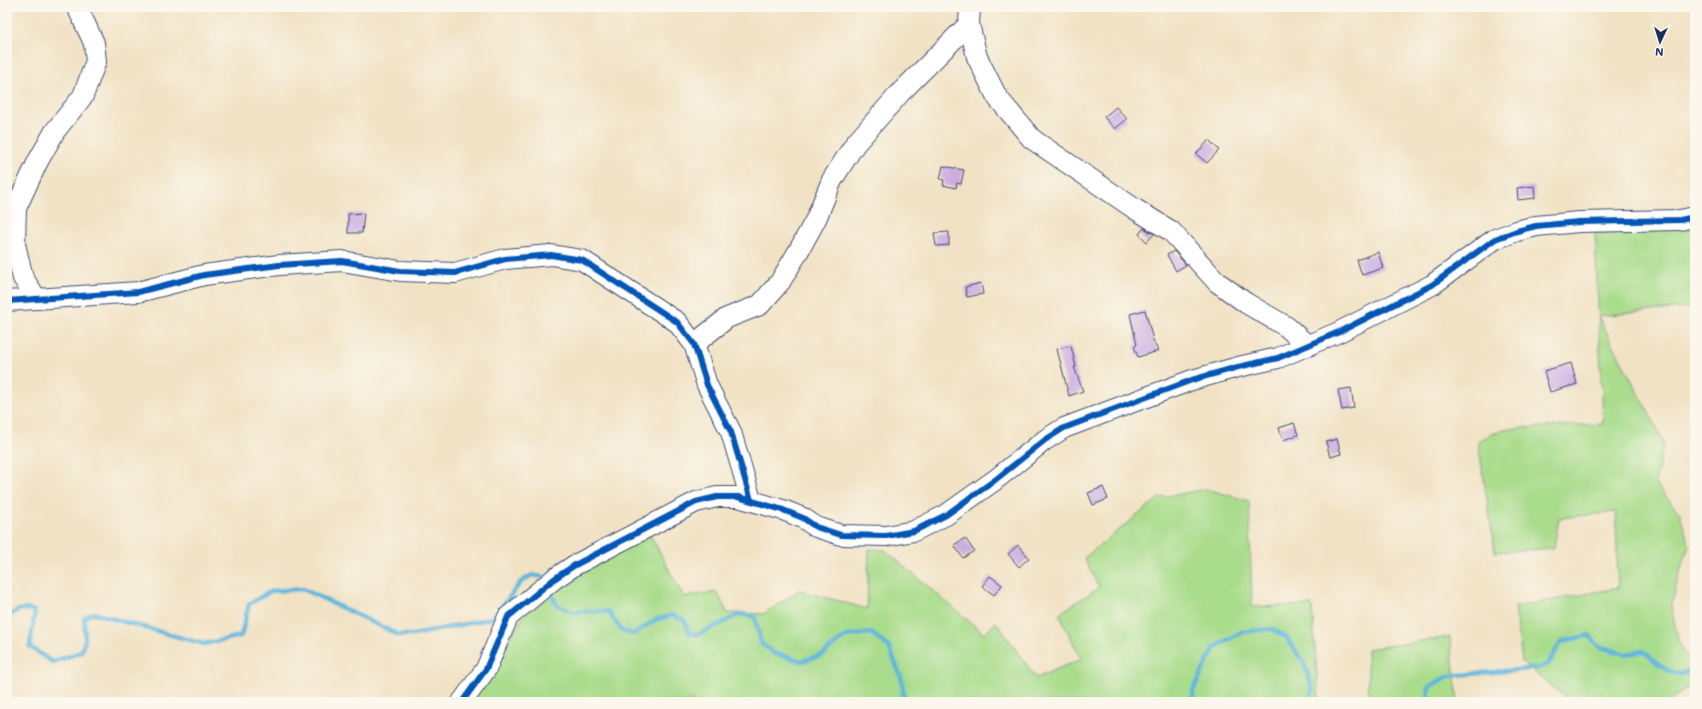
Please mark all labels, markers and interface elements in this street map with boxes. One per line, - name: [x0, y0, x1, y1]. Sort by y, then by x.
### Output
- north arrow: [1640, 22, 1680, 62]
- text: N: [1655, 45, 1664, 60]

